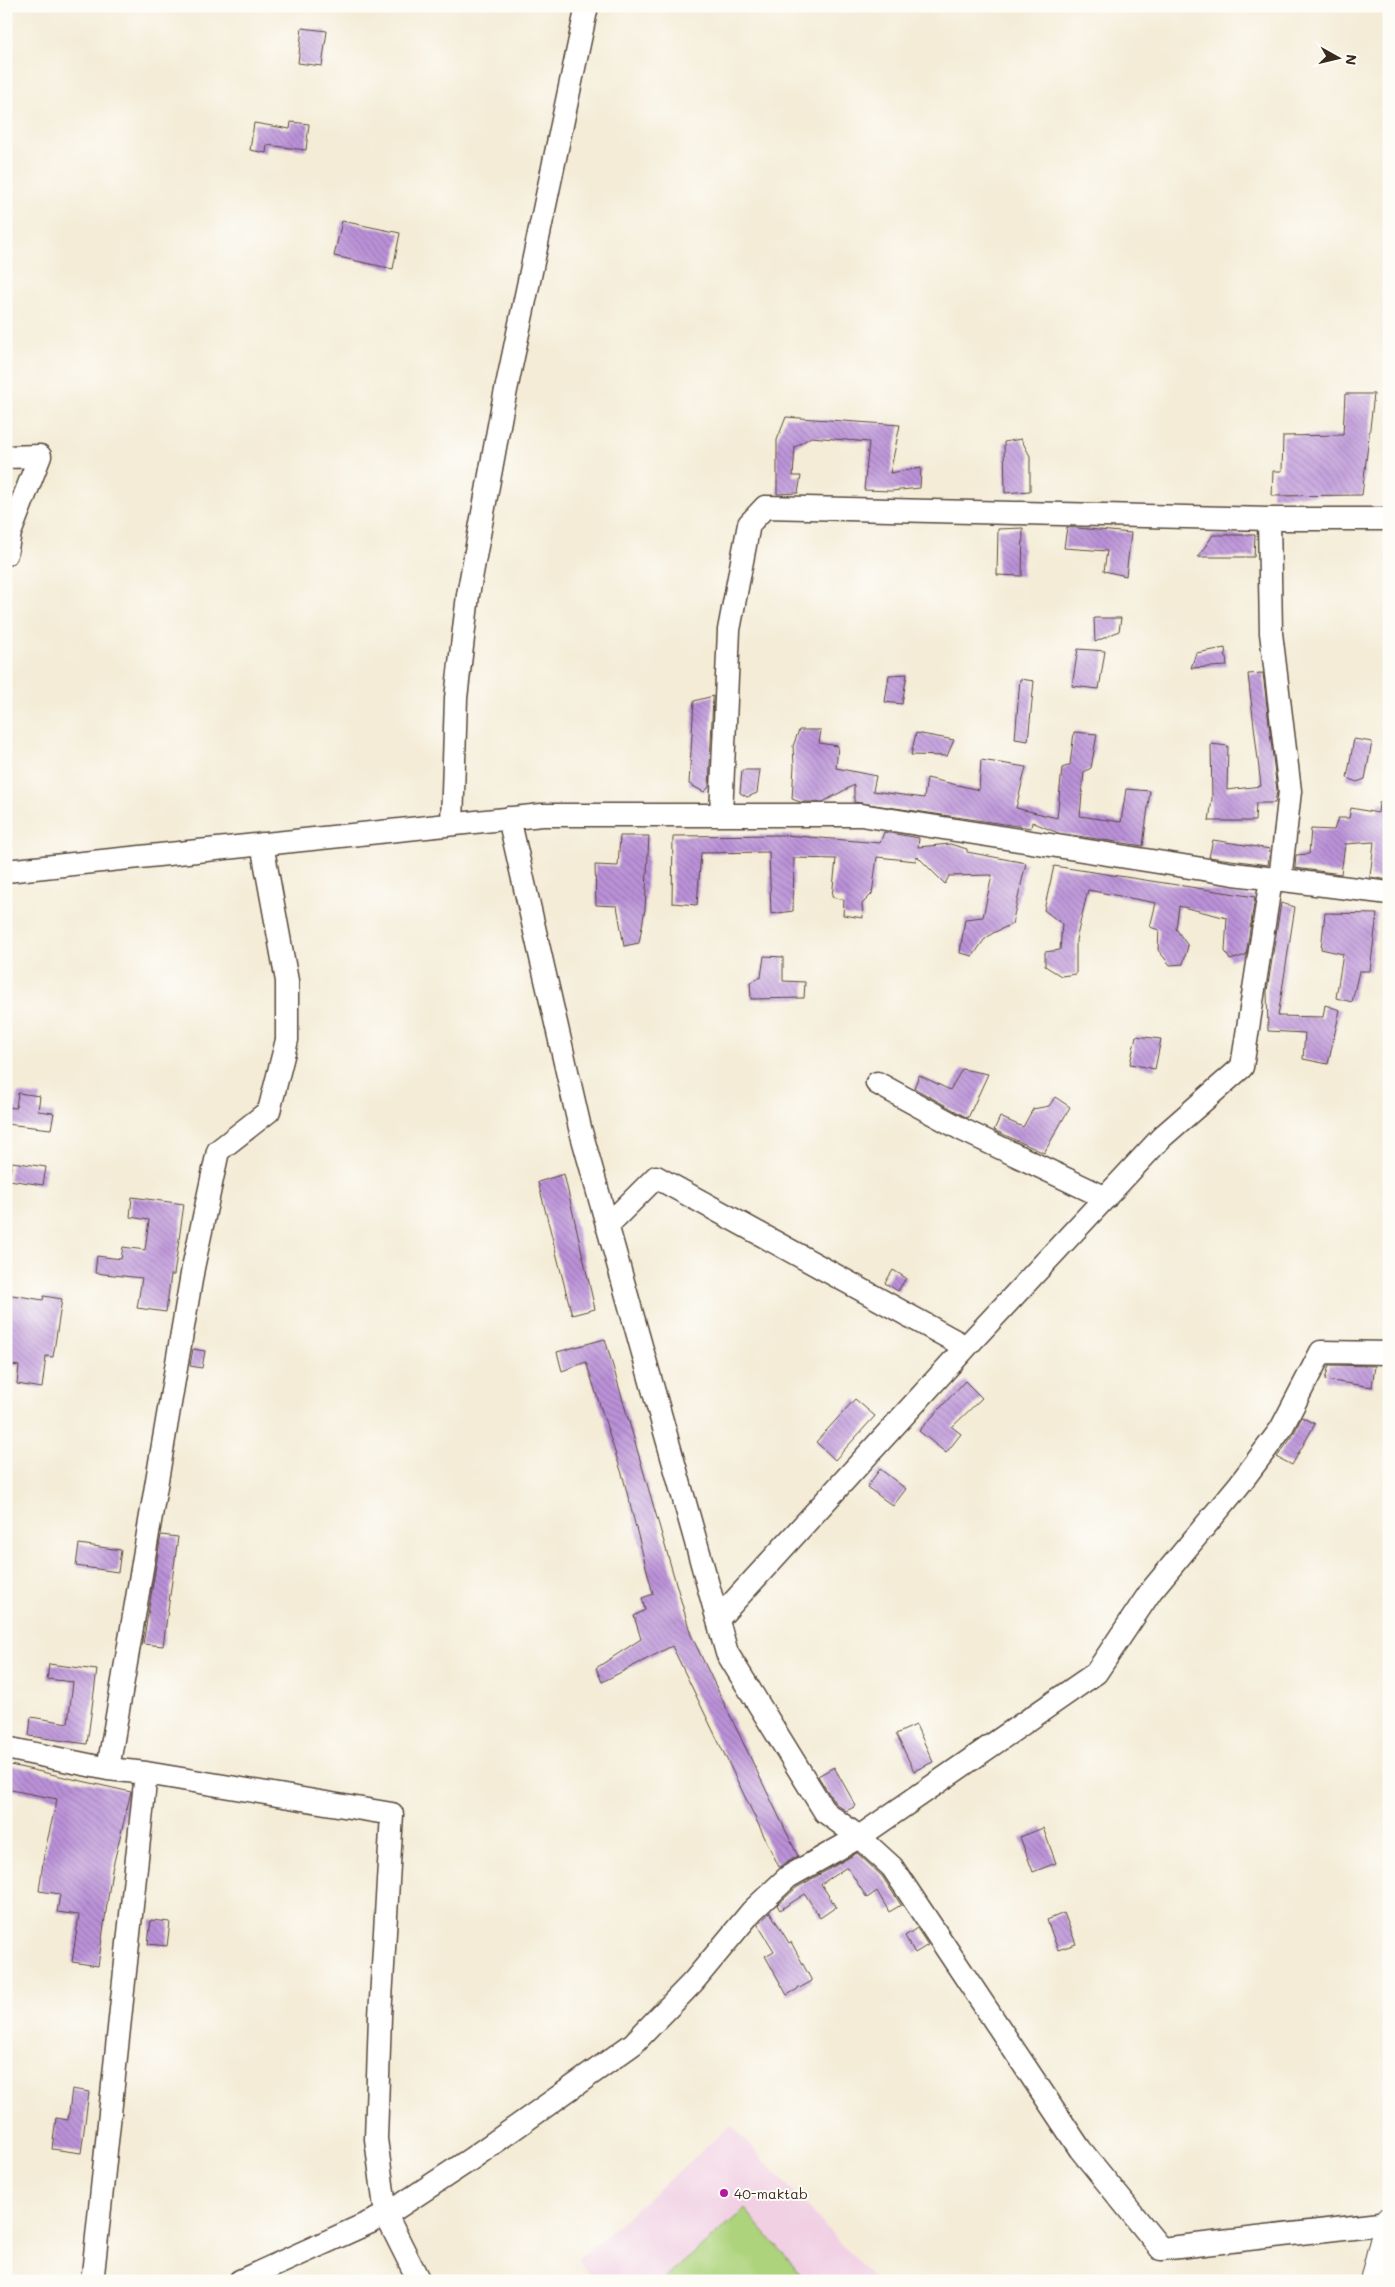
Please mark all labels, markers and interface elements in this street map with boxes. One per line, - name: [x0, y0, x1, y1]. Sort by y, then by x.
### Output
- north arrow: [1312, 32, 1362, 82]
- text: N: [1341, 53, 1362, 66]
- place label: 40-maktab: [734, 2184, 808, 2203]
- marker: 40-maktab: [718, 2187, 730, 2199]

